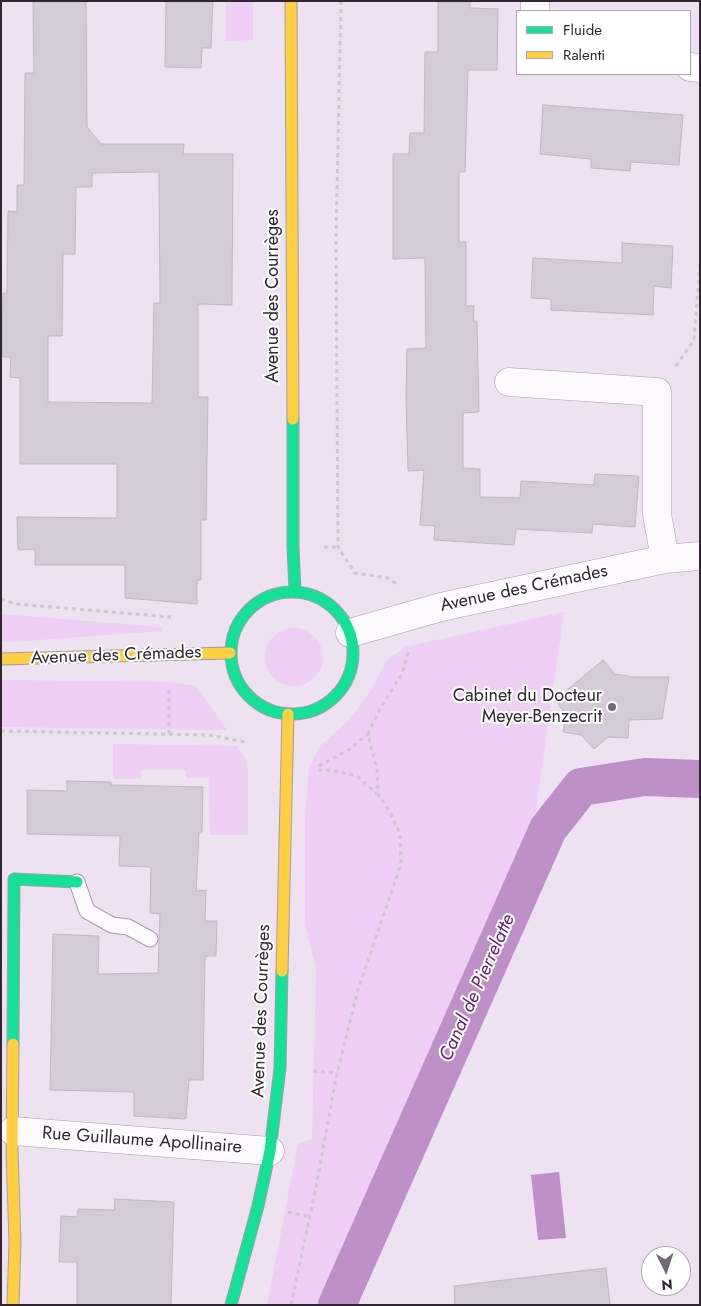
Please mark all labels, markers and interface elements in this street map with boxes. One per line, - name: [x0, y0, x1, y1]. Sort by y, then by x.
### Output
- legend: [516, 10, 691, 75]
- text: Fluide: [563, 19, 602, 41]
- text: Ralenti: [563, 44, 605, 66]
- street label: Avenue des Courrèges: [263, 209, 285, 383]
- street label: Avenue des Crémades: [438, 561, 610, 617]
- street label: Avenue des Crémades: [30, 642, 202, 670]
- place label: Cabinet du Docteur Meyer-Benzecrit: [453, 686, 602, 729]
- marker: Cabinet du Docteur Meyer-Benzecrit: [606, 701, 618, 713]
- water label: Canal de Pierrelatte: [435, 911, 521, 1065]
- street label: Avenue des Courrèges: [248, 924, 276, 1098]
- street label: Rue Guillaume Apollinaire: [41, 1123, 243, 1159]
- north arrow: [641, 1246, 691, 1296]
- text: N: [661, 1275, 673, 1295]

